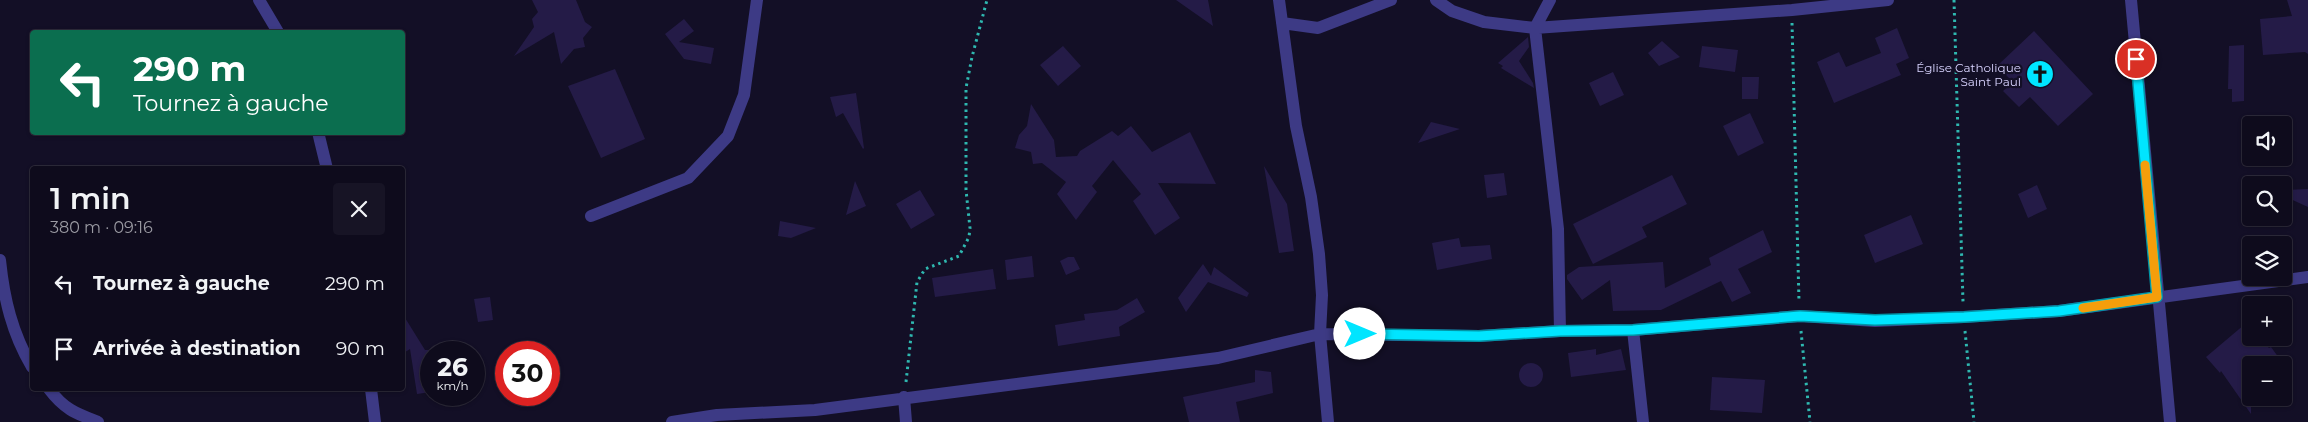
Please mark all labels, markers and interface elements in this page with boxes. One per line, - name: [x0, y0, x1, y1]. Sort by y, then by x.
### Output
- pin: [2115, 38, 2157, 80]
- icon: arrive: [2122, 45, 2150, 73]
- text: 290 m: [133, 47, 246, 90]
- icon: left: [50, 50, 115, 115]
- church icon: Église Catholique Saint Paul: [2025, 59, 2055, 89]
- place label: Église Catholique Saint Paul: [1916, 60, 2021, 89]
- text: Tournez à gauche: [133, 90, 329, 117]
- map controls: [2242, 116, 2292, 406]
- button: sound: [2242, 116, 2292, 166]
- button: search: [2242, 176, 2292, 226]
- text: 1 min: [50, 180, 131, 217]
- button: close: [333, 183, 385, 235]
- text: 380 m · 09:16: [50, 218, 153, 237]
- button: layers: [2242, 236, 2292, 286]
- icon: left: [50, 270, 78, 298]
- text: Tournez à gauche: [93, 272, 270, 295]
- text: 290 m: [325, 272, 385, 295]
- button: +: [2242, 296, 2292, 346]
- position arrow: [1333, 307, 1385, 359]
- icon: arrive: [50, 335, 78, 363]
- text: Arrivée à destination: [93, 337, 301, 360]
- text: 90 m: [336, 337, 385, 360]
- speed limit sign: 30: [495, 341, 560, 406]
- text: 26: [437, 352, 468, 382]
- button: −: [2242, 356, 2292, 406]
- text: km/h: [436, 378, 469, 393]

